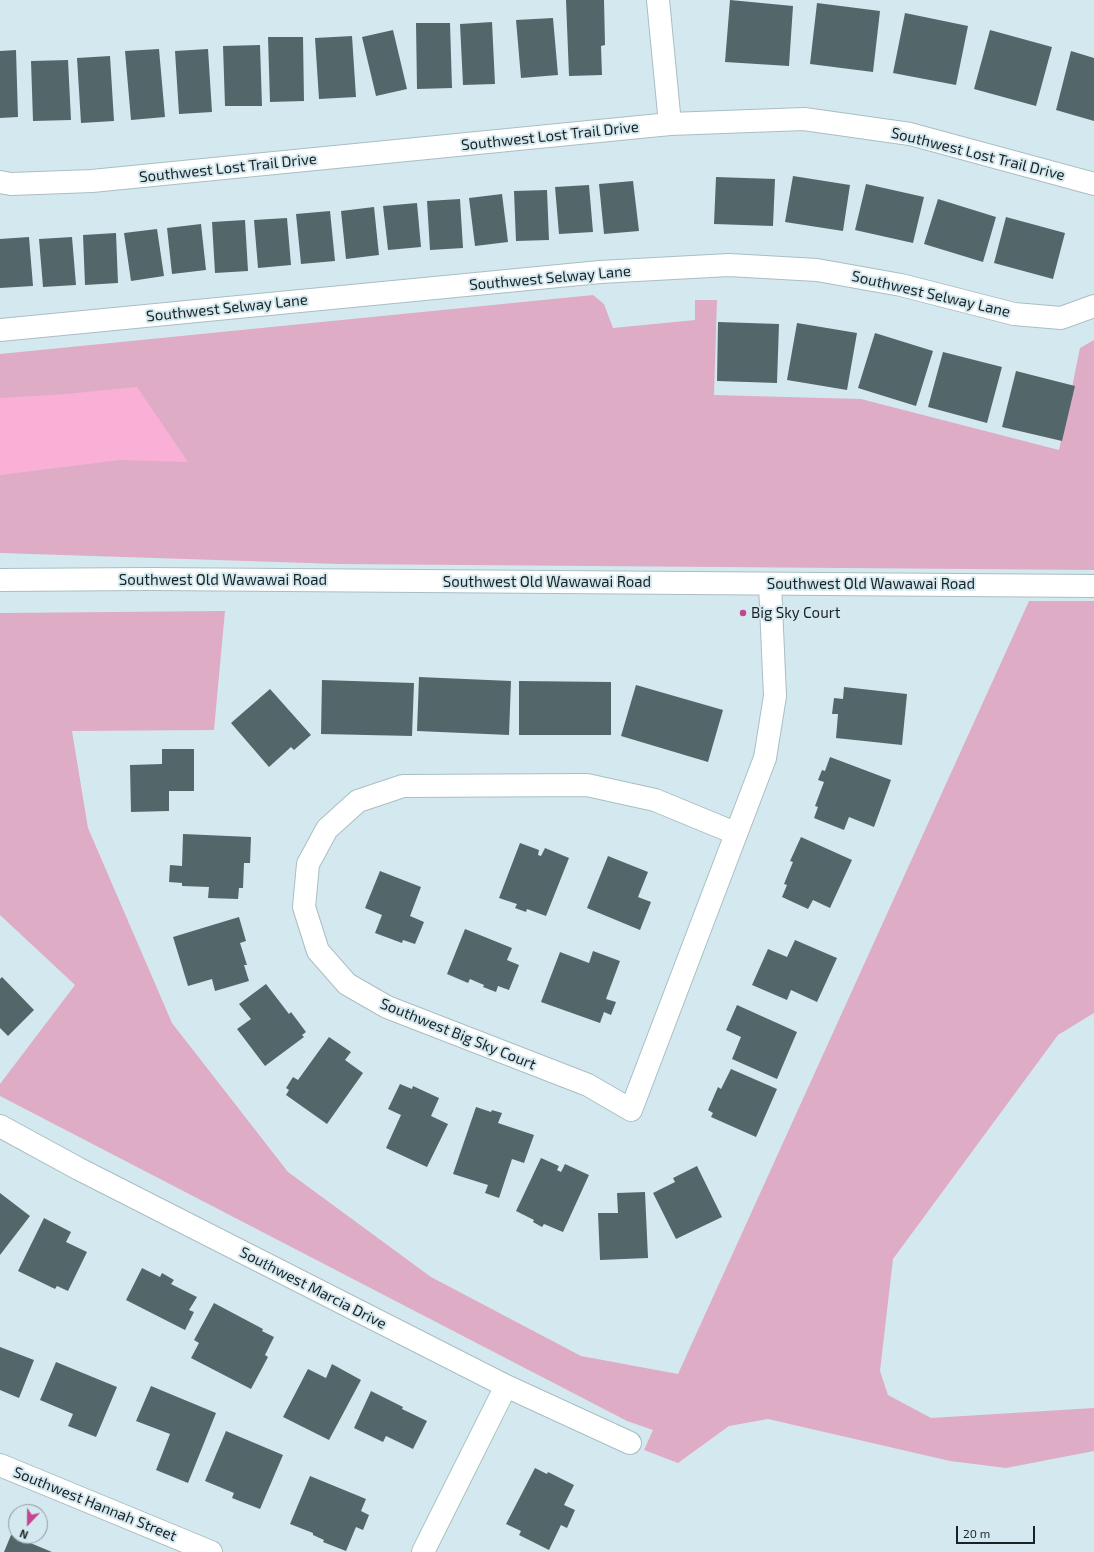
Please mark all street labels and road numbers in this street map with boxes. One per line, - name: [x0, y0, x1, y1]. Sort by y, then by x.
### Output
- street label: Southwest Lost Trail Drive: [460, 118, 640, 154]
- street label: Southwest Lost Trail Drive: [889, 124, 1067, 184]
- street label: Southwest Lost Trail Drive: [138, 150, 318, 186]
- street label: Southwest Selway Lane: [468, 262, 632, 294]
- street label: Southwest Selway Lane: [850, 267, 1012, 321]
- street label: Southwest Selway Lane: [145, 291, 309, 325]
- street label: Southwest Old Wawawai Road: [119, 571, 327, 589]
- street label: Southwest Old Wawawai Road: [443, 573, 651, 591]
- street label: Southwest Old Wawawai Road: [767, 575, 975, 593]
- street label: Southwest Big Sky Court: [377, 994, 539, 1074]
- street label: Southwest Marcia Drive: [237, 1243, 389, 1333]
- street label: Southwest Hannah Street: [11, 1463, 179, 1545]

